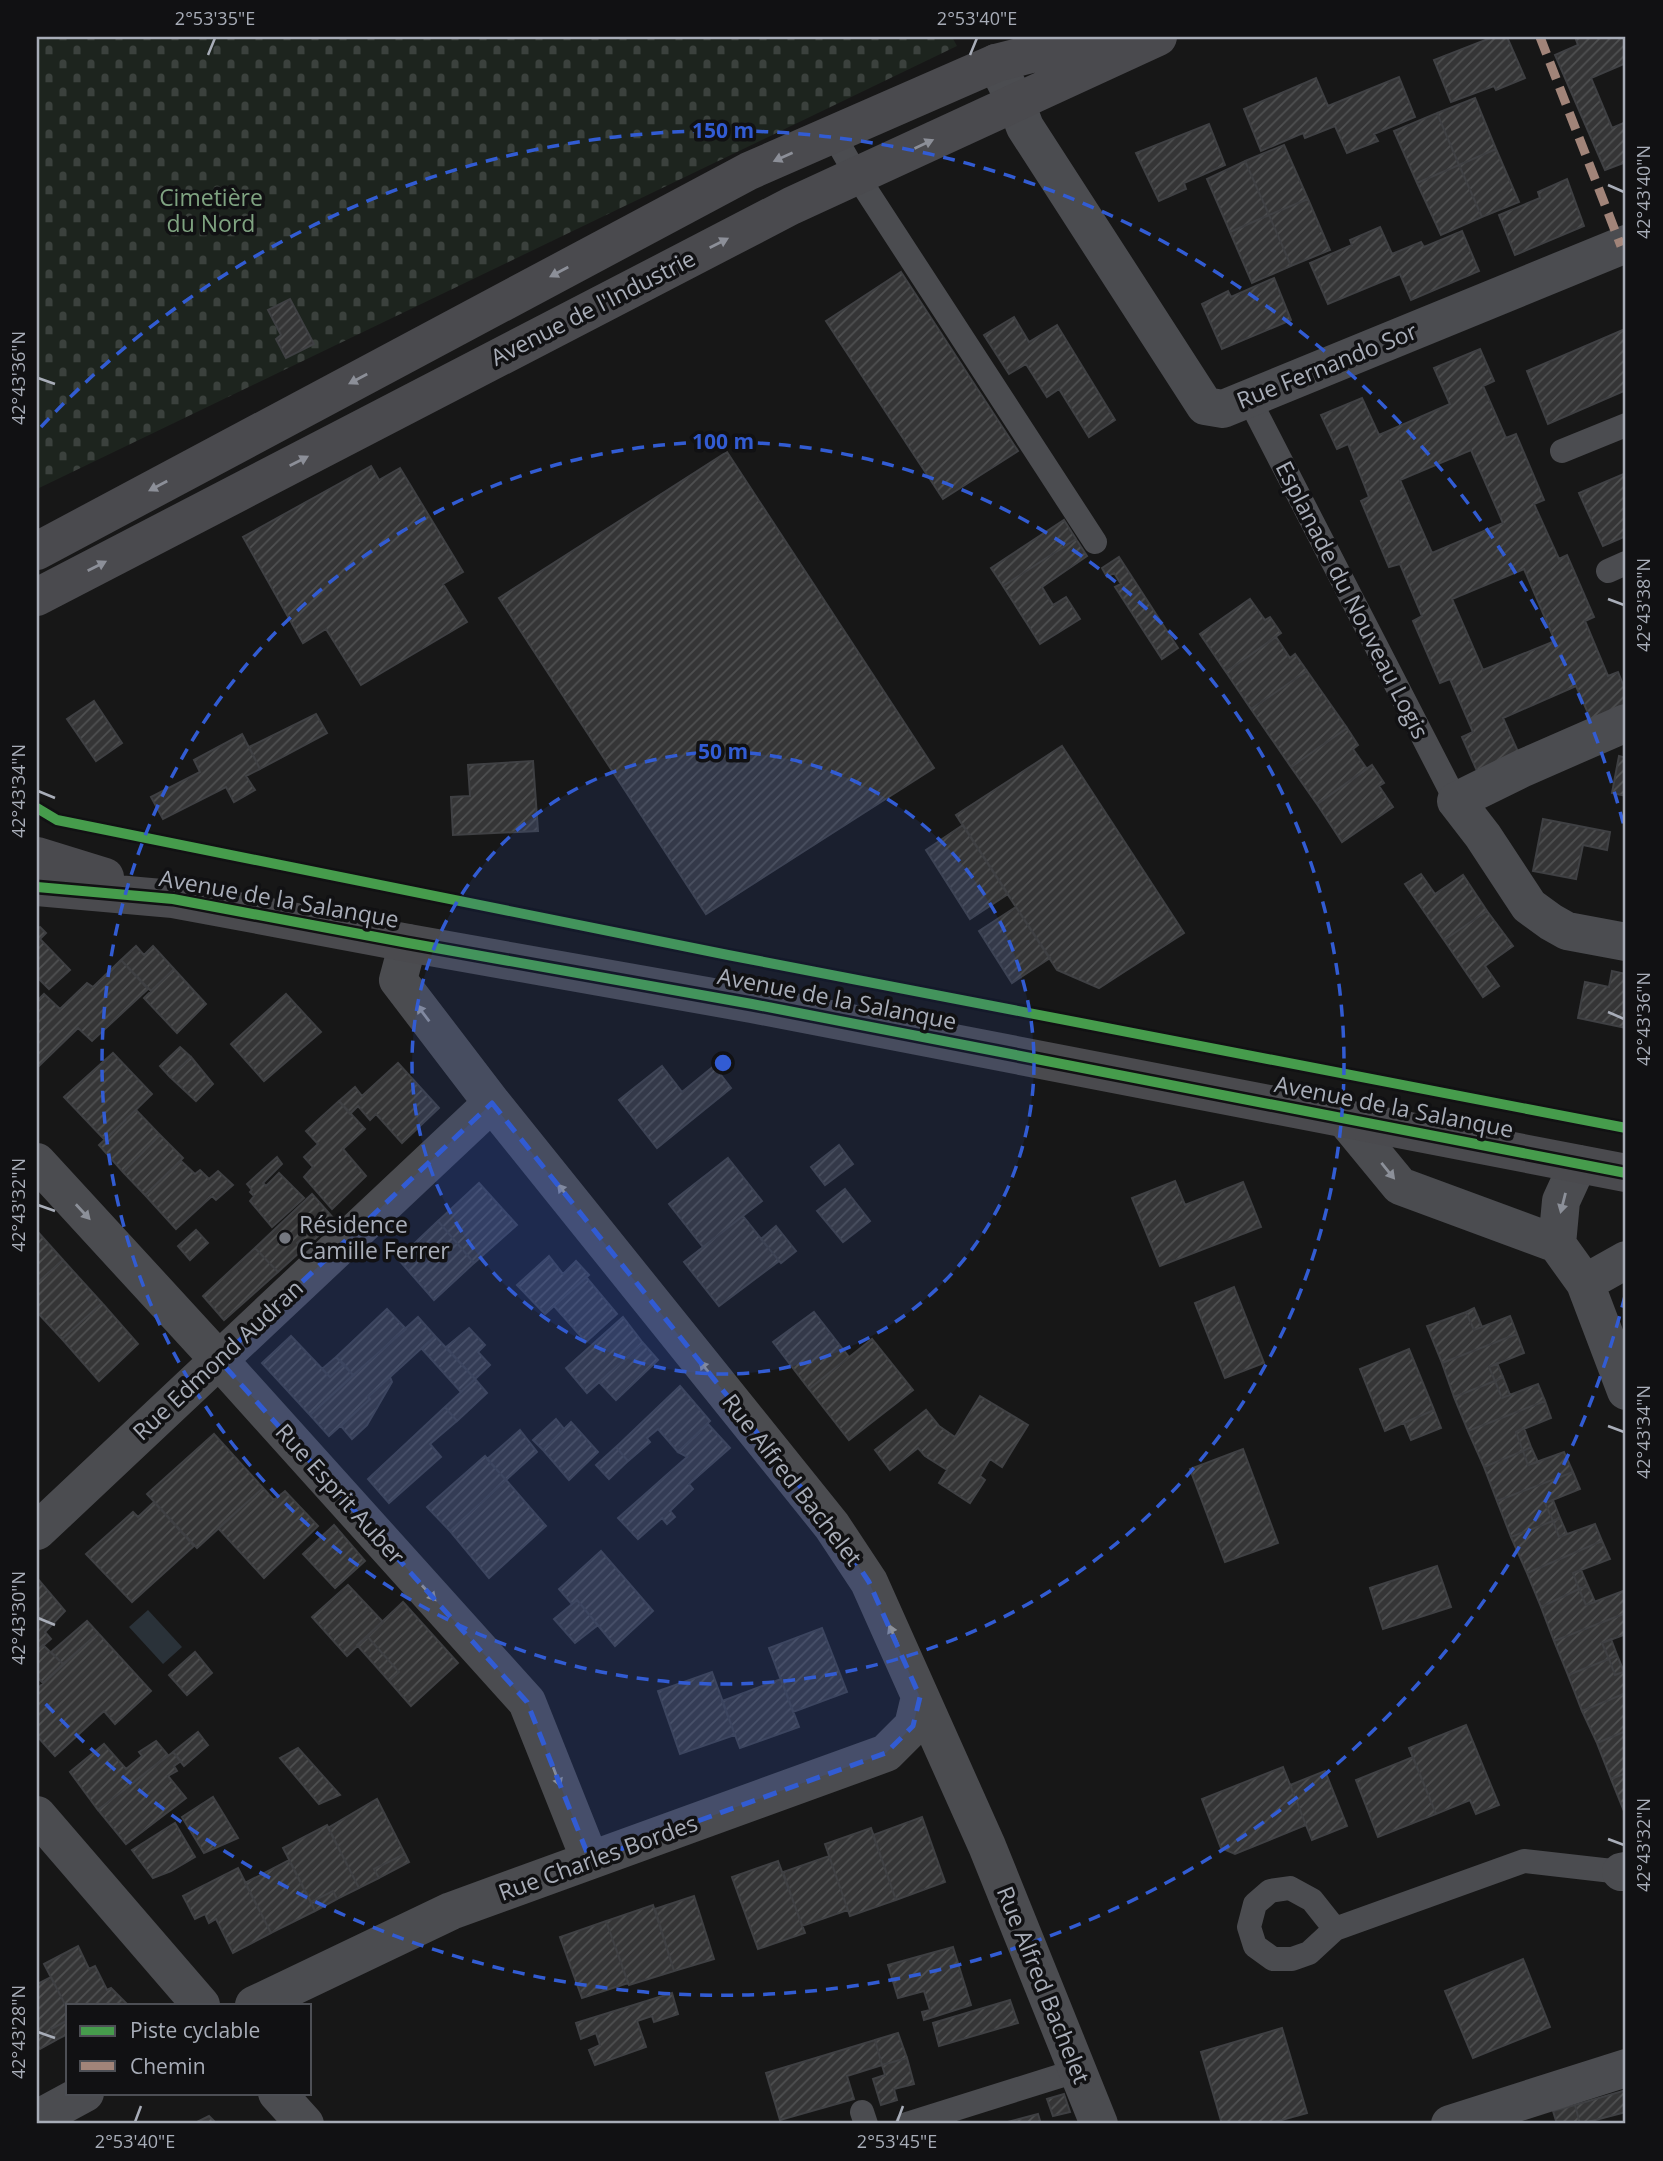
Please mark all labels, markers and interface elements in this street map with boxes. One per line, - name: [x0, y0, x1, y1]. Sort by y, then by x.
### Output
- text: 2°53'35"E: [175, 6, 255, 30]
- text: 2°53'40"E: [937, 6, 1017, 30]
- text: 150 m: [692, 116, 754, 144]
- one-way arrow: [913, 139, 934, 150]
- text: 42°43'40"N: [1631, 145, 1655, 239]
- one-way arrow: [772, 151, 793, 162]
- park label: Cimetière du Nord: [159, 181, 263, 239]
- one-way arrow: [709, 238, 729, 249]
- street label: Avenue de l'Industrie: [485, 242, 700, 373]
- one-way arrow: [549, 267, 569, 278]
- street label: Rue Fernando Sor: [1232, 314, 1422, 416]
- text: 42°43'36"N: [6, 331, 30, 425]
- one-way arrow: [348, 373, 368, 385]
- text: 100 m: [692, 427, 754, 455]
- one-way arrow: [289, 455, 309, 467]
- street label: Esplanade du Nouveau Logis: [1269, 455, 1437, 744]
- one-way arrow: [147, 480, 167, 492]
- text: 42°43'38"N: [1631, 558, 1655, 652]
- one-way arrow: [87, 560, 107, 571]
- text: 50 m: [698, 737, 748, 765]
- text: 42°43'34"N: [6, 744, 30, 838]
- street label: Avenue de la Salanque: [157, 861, 401, 935]
- street label: Avenue de la Salanque: [715, 959, 959, 1037]
- text: 42°43'36"N: [1631, 972, 1655, 1066]
- one-way arrow: [416, 1005, 431, 1023]
- centre of rings: [711, 1051, 735, 1075]
- street label: Avenue de la Salanque: [1272, 1067, 1516, 1145]
- text: 42°43'32"N: [6, 1158, 30, 1252]
- one-way arrow: [1380, 1162, 1395, 1179]
- one-way arrow: [556, 1184, 571, 1202]
- one-way arrow: [1557, 1192, 1568, 1214]
- one-way arrow: [75, 1203, 91, 1221]
- place label: Résidence Camille Ferrer: [299, 1208, 450, 1266]
- marker: Résidence Camille Ferrer: [277, 1230, 293, 1246]
- street label: Rue Edmond Audran: [125, 1272, 310, 1447]
- one-way arrow: [699, 1361, 714, 1379]
- text: 42°43'34"N: [1631, 1385, 1655, 1479]
- street label: Rue Alfred Bachelet: [715, 1387, 870, 1572]
- street label: Rue Esprit Auber: [269, 1416, 413, 1571]
- text: 42°43'30"N: [6, 1571, 30, 1665]
- one-way arrow: [421, 1584, 437, 1602]
- one-way arrow: [887, 1624, 898, 1645]
- one-way arrow: [551, 1766, 562, 1787]
- text: 42°43'32"N: [1631, 1798, 1655, 1892]
- street label: Rue Charles Bordes: [494, 1806, 702, 1908]
- street label: Rue Alfred Bachelet: [990, 1881, 1098, 2088]
- text: 42°43'28"N: [6, 1985, 30, 2079]
- legend: [66, 2004, 312, 2094]
- text: Piste cyclable: [130, 2016, 260, 2044]
- text: Chemin: [130, 2052, 206, 2080]
- text: 2°53'40"E: [95, 2129, 175, 2153]
- text: 2°53'45"E: [857, 2129, 937, 2153]

